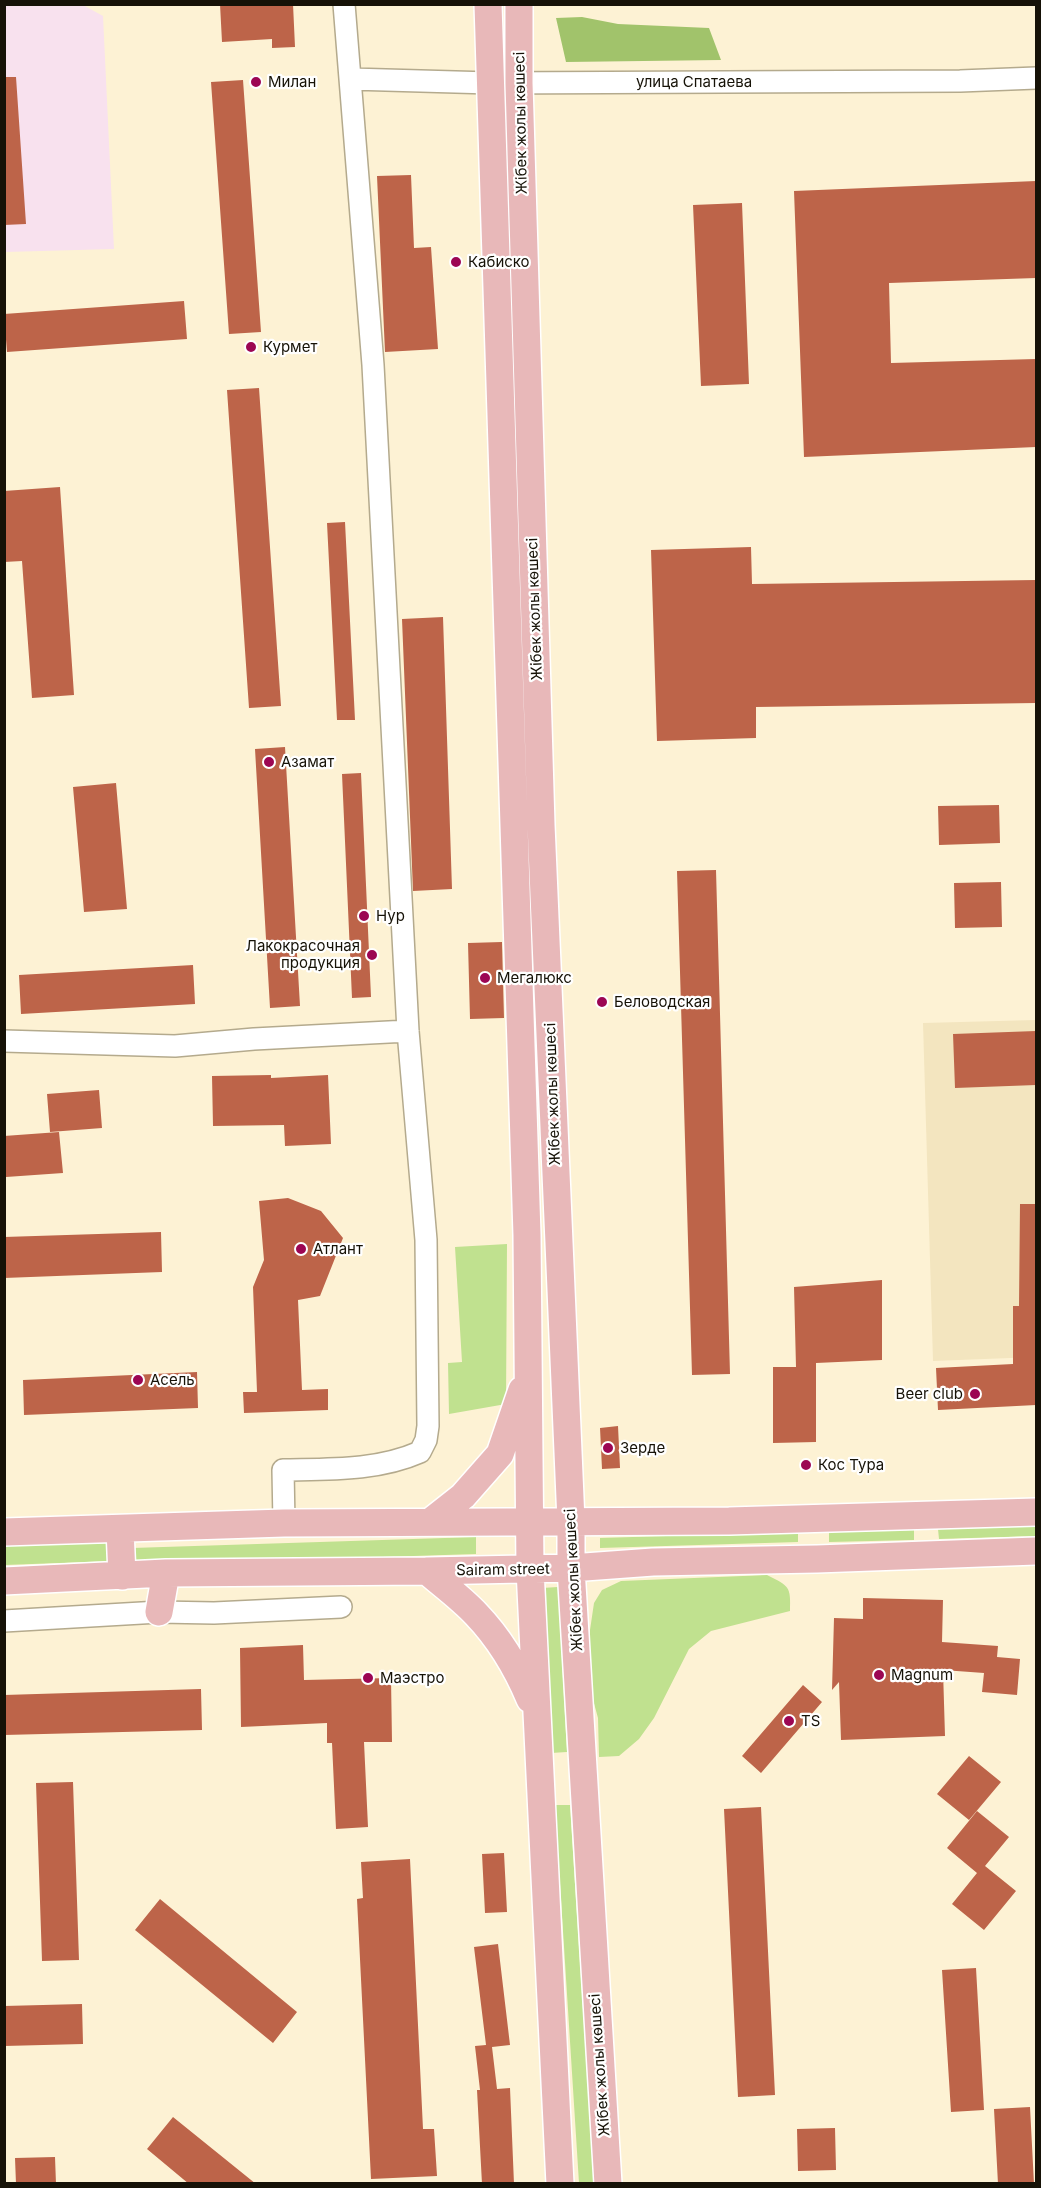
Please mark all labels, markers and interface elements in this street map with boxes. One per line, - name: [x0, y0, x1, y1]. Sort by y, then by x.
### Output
- street label: Жібек жолы көшесі: [511, 51, 531, 195]
- place label: Милан: [268, 73, 316, 91]
- street label: улица Спатаева: [636, 73, 752, 91]
- marker: Милан: [249, 75, 263, 89]
- place label: Кабиско: [468, 253, 530, 271]
- marker: Кабиско: [449, 255, 463, 269]
- place label: Курмет: [263, 338, 317, 356]
- marker: Курмет: [244, 340, 258, 354]
- street label: Жібек жолы көшесі: [524, 537, 546, 681]
- place label: Азамат: [281, 753, 334, 771]
- marker: Азамат: [262, 755, 276, 769]
- place label: Нур: [376, 907, 405, 925]
- marker: Нур: [357, 909, 371, 923]
- place label: Лакокрасочная продукция: [246, 937, 360, 972]
- marker: Лакокрасочная продукция: [365, 948, 379, 962]
- place label: Мегалюкс: [497, 969, 572, 987]
- marker: Мегалюкс: [478, 971, 492, 985]
- place label: Беловодская: [614, 993, 710, 1011]
- marker: Беловодская: [595, 995, 609, 1009]
- street label: Жібек жолы көшесі: [542, 1022, 564, 1166]
- place label: Атлант: [313, 1240, 363, 1258]
- marker: Атлант: [294, 1242, 308, 1256]
- place label: Асель: [150, 1371, 195, 1389]
- marker: Асель: [131, 1373, 145, 1387]
- place label: Beer club: [896, 1385, 963, 1403]
- marker: Beer club: [968, 1387, 982, 1401]
- place label: Зерде: [620, 1439, 665, 1457]
- marker: Зерде: [601, 1441, 615, 1455]
- place label: Кос Тура: [818, 1456, 884, 1474]
- marker: Кос Тура: [799, 1458, 813, 1472]
- street label: Жібек жолы көшесі: [561, 1508, 587, 1652]
- street label: Sairam street: [456, 1560, 550, 1580]
- place label: Magnum: [891, 1666, 953, 1684]
- marker: Magnum: [872, 1668, 886, 1682]
- place label: Маэстро: [380, 1669, 444, 1687]
- marker: Маэстро: [361, 1671, 375, 1685]
- place label: TS: [801, 1712, 820, 1730]
- marker: TS: [782, 1714, 796, 1728]
- street label: Жібек жолы көшесі: [586, 1993, 614, 2137]

